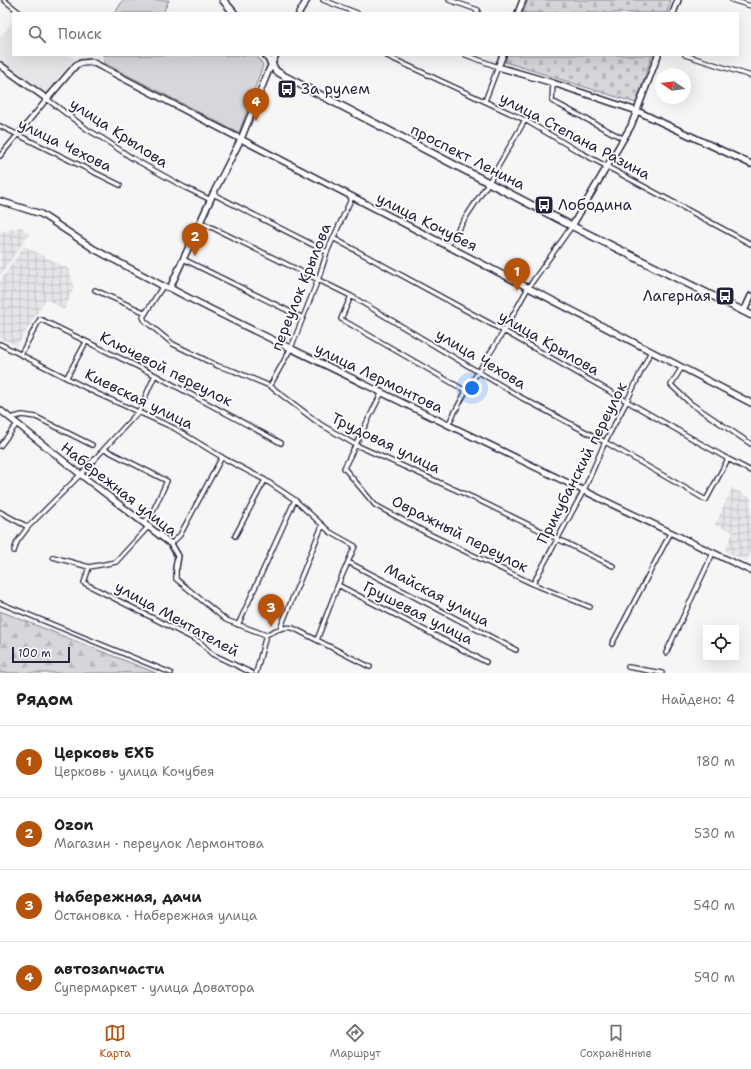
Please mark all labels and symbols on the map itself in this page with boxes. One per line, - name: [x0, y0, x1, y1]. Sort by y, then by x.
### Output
- north arrow: [655, 68, 691, 104]
- bus stop icon: За рулем: [276, 78, 298, 100]
- place label: За рулем: [301, 79, 370, 99]
- pin: 4: [243, 88, 269, 121]
- street label: улица Степана Разина: [496, 88, 654, 185]
- street label: улица Крылова: [66, 94, 173, 173]
- street label: улица Чехова: [15, 114, 116, 177]
- street label: проспект Ленина: [407, 119, 529, 195]
- street label: улица Кочубея: [373, 188, 481, 256]
- bus stop icon: Лободина: [533, 194, 555, 216]
- place label: Лободина: [558, 195, 632, 215]
- street label: переулок Крылова: [266, 220, 336, 354]
- pin: 2: [182, 223, 208, 256]
- pin: 1: [504, 258, 530, 291]
- bus stop icon: Лагерная: [714, 285, 736, 307]
- place label: Лагерная: [643, 286, 711, 306]
- street label: улица Крылова: [495, 306, 604, 380]
- street label: улица Чехова: [432, 324, 530, 394]
- street label: Ключевой переулок: [96, 327, 236, 411]
- street label: улица Лермонтова: [312, 338, 447, 418]
- street label: Киевская улица: [81, 364, 197, 434]
- your location: [462, 378, 482, 398]
- street label: Прикубанский переулок: [532, 379, 632, 547]
- street label: Трудовая улица: [328, 408, 444, 478]
- street label: Набережная улица: [57, 437, 182, 541]
- street label: Овражный переулок: [388, 491, 532, 577]
- street label: Майская улица: [381, 559, 494, 631]
- street label: улица Мечтателей: [111, 577, 243, 661]
- street label: Грушевая улица: [360, 577, 477, 650]
- pin: 3: [258, 594, 284, 627]
- scale bar: [12, 645, 70, 664]

